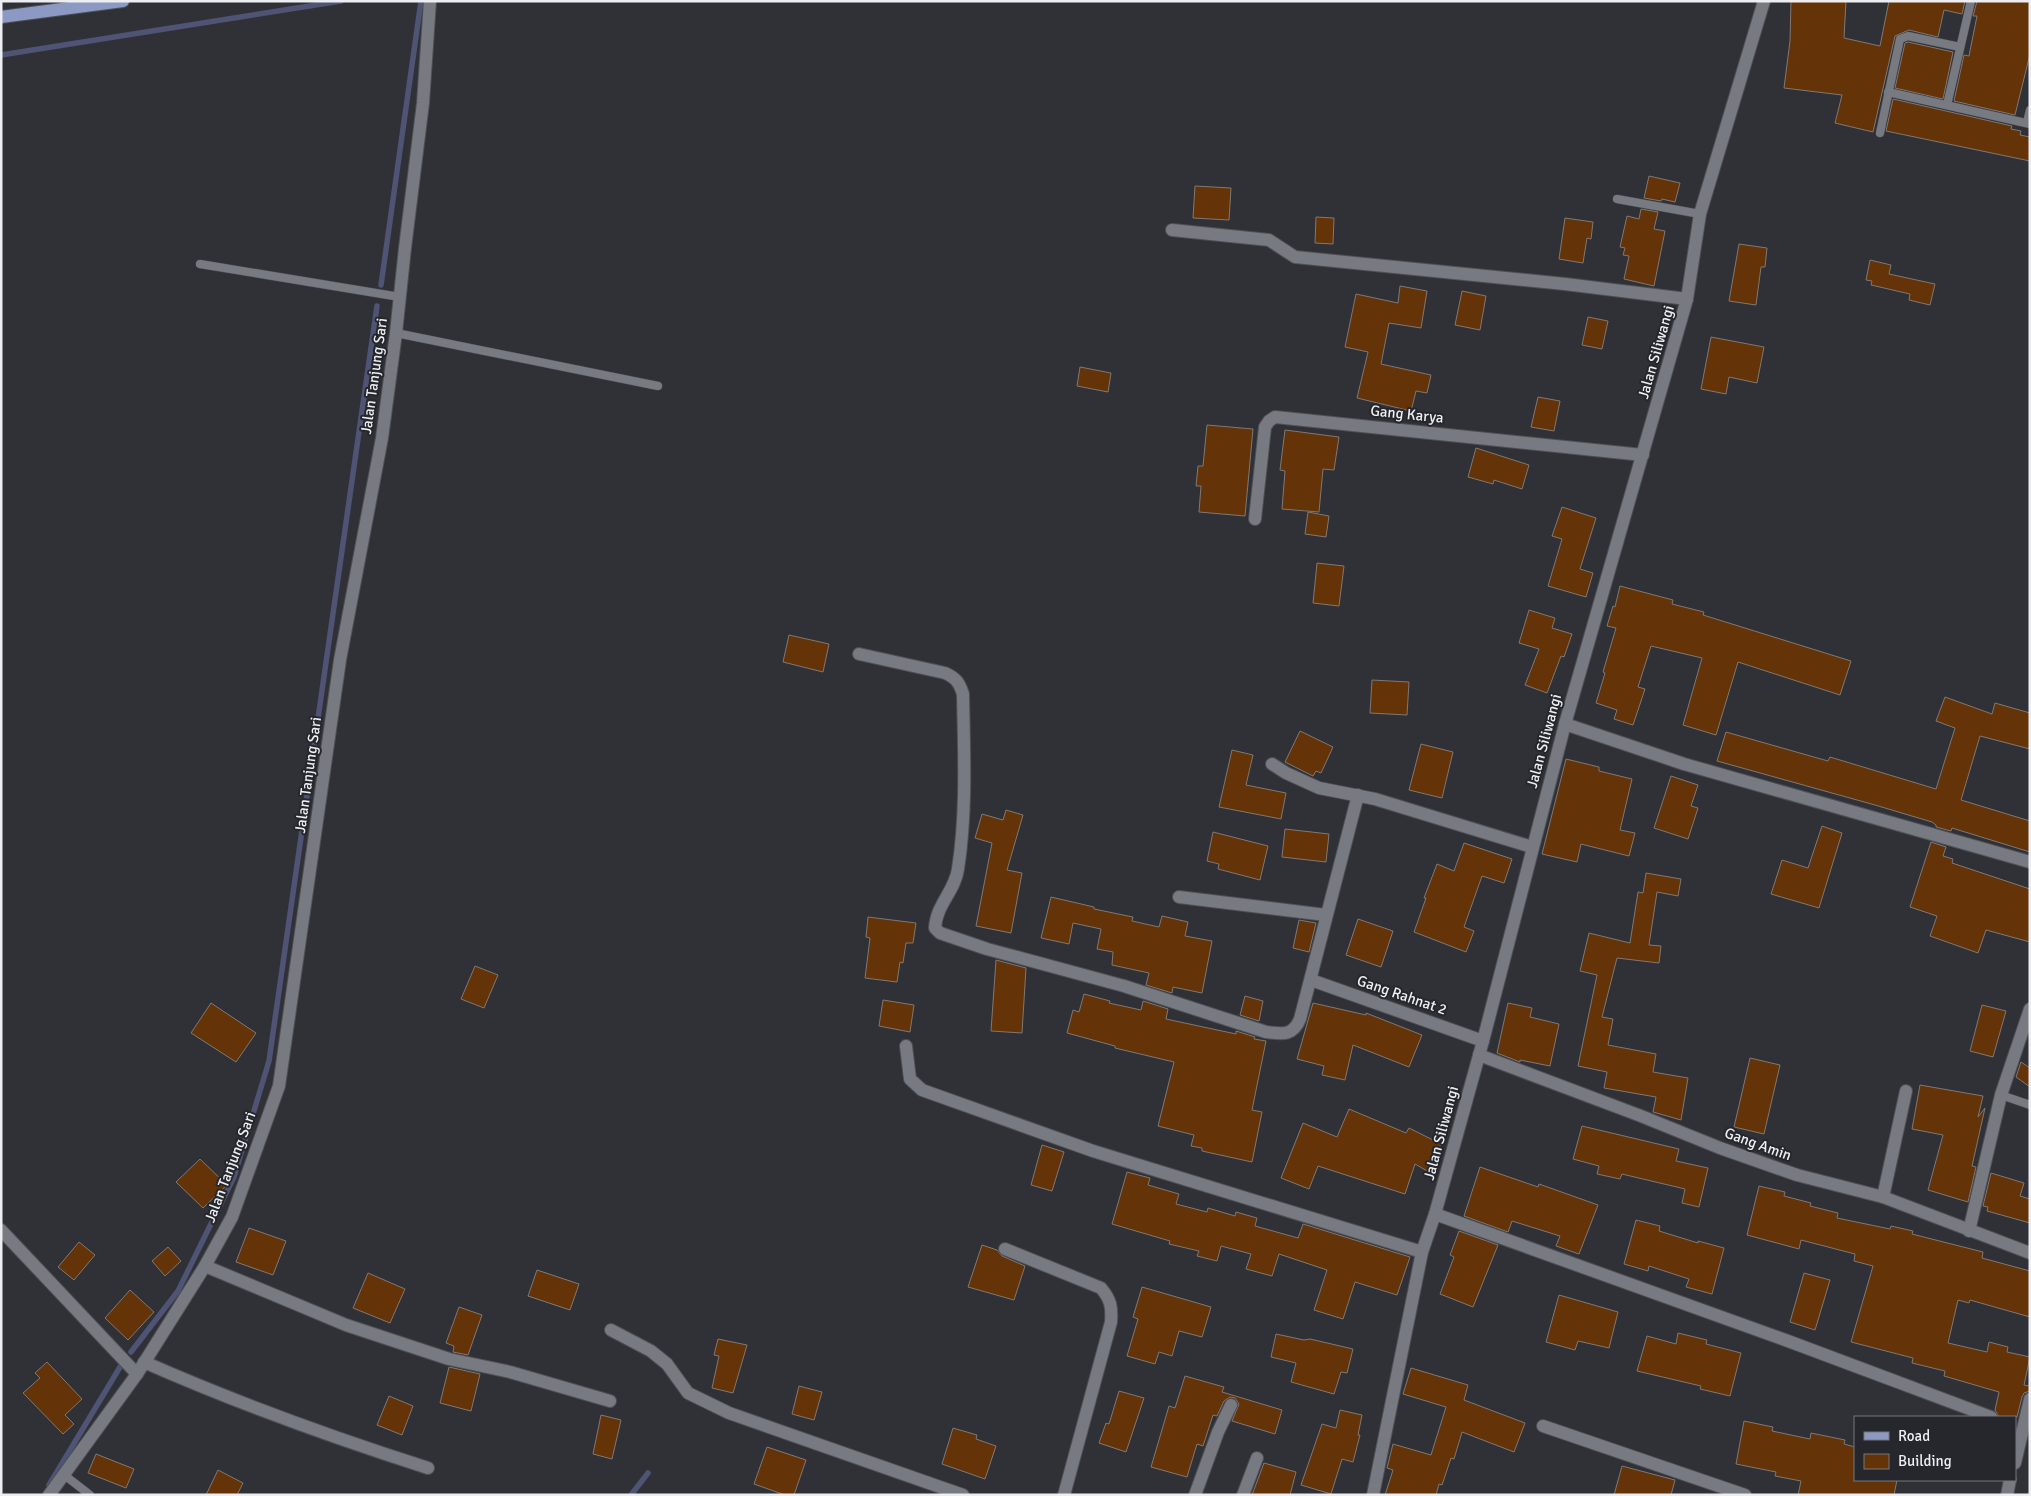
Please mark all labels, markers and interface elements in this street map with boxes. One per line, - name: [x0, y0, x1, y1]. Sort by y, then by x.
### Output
- street label: Jalan Siliwangi: [1634, 303, 1678, 401]
- street label: Jalan Tanjung Sari: [357, 317, 391, 435]
- street label: Gang Karya: [1369, 401, 1445, 427]
- street label: Jalan Siliwangi: [1523, 692, 1565, 790]
- street label: Jalan Tanjung Sari: [291, 716, 325, 834]
- street label: Gang Rahnat 2: [1355, 971, 1449, 1019]
- street label: Jalan Siliwangi: [1420, 1084, 1462, 1182]
- street label: Jalan Tanjung Sari: [201, 1109, 259, 1225]
- street label: Gang Amin: [1722, 1124, 1794, 1164]
- legend: [1854, 1416, 2016, 1481]
- text: Road: [1898, 1427, 1930, 1445]
- text: Building: [1898, 1452, 1952, 1470]

